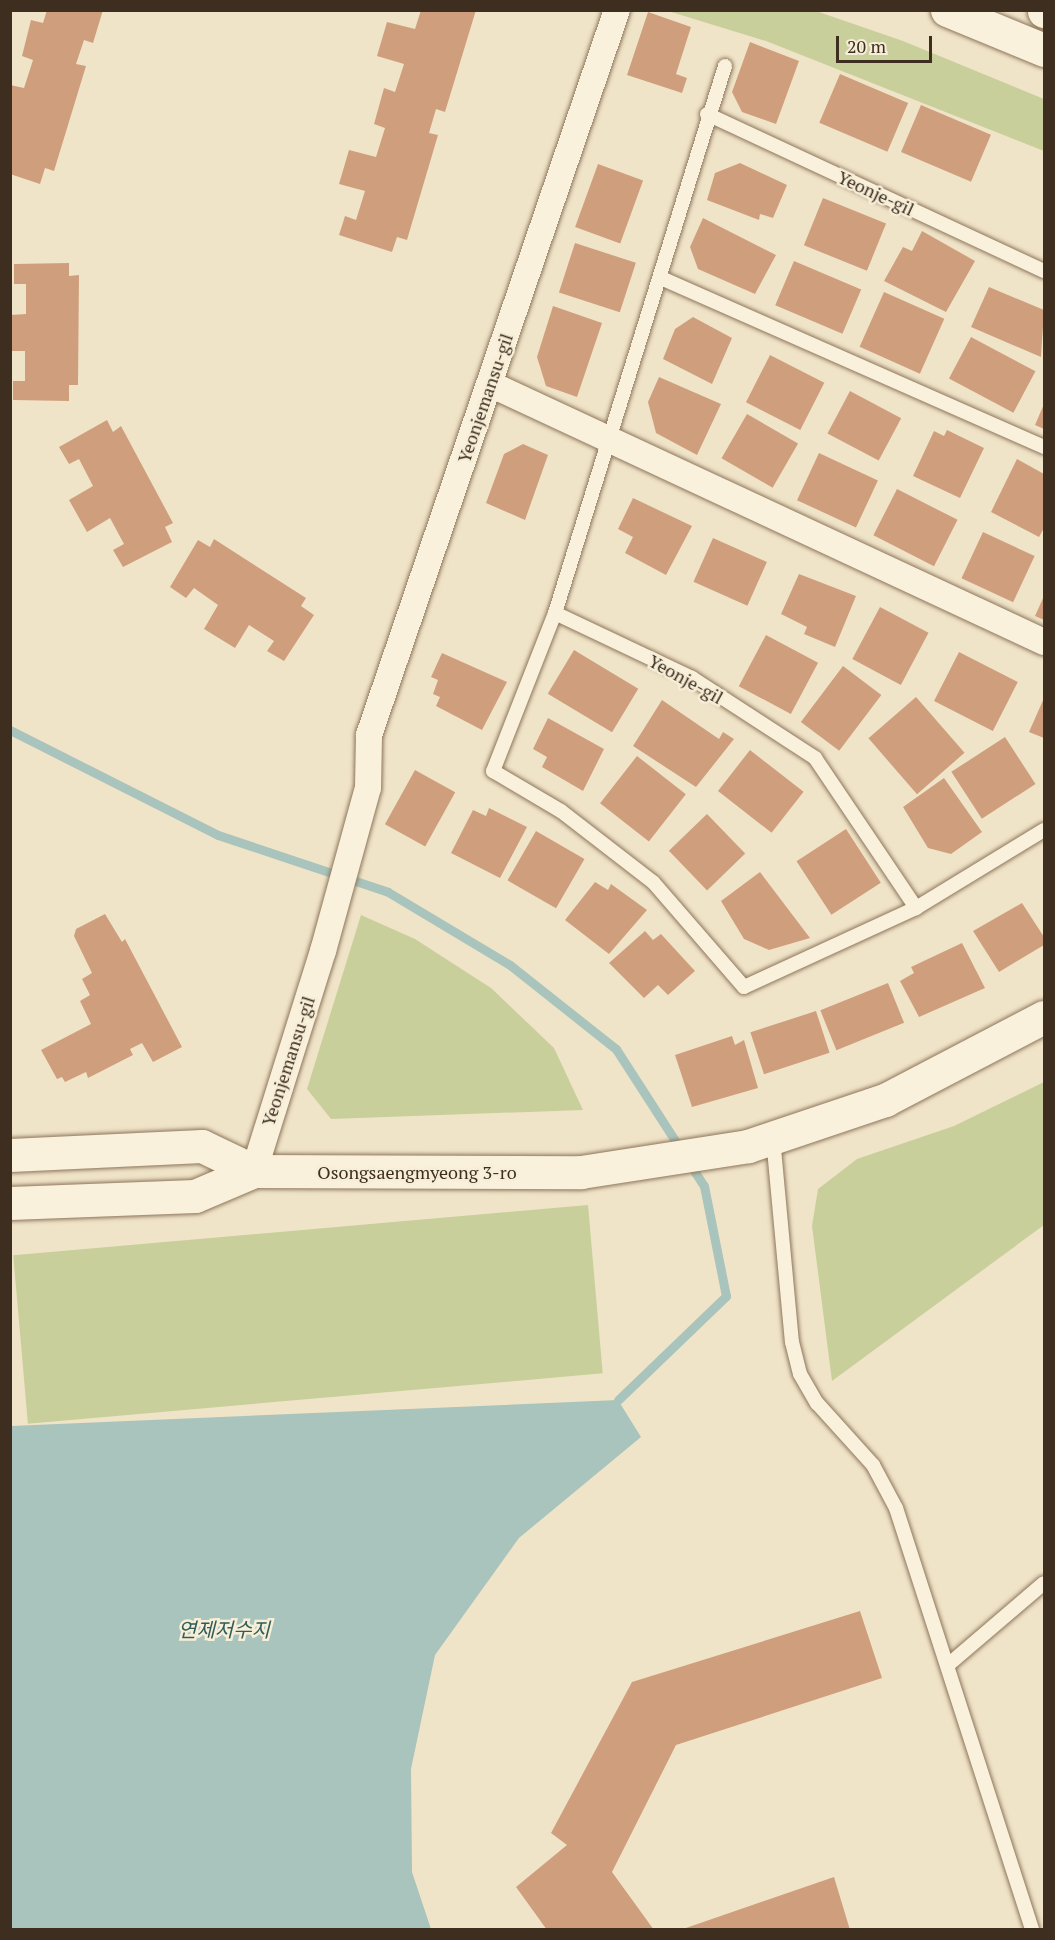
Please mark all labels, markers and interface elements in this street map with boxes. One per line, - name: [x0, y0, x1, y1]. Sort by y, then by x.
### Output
- scale bar: [839, 24, 935, 62]
- text: 20 m: [847, 34, 886, 58]
- street label: Yeonje-gil: [834, 166, 918, 220]
- street label: Yeonjemansu-gil: [453, 331, 517, 465]
- street label: Yeonje-gil: [645, 650, 727, 708]
- street label: Yeonjemansu-gil: [257, 993, 319, 1129]
- street label: Osongsaengmyeong 3-ro: [317, 1161, 517, 1183]
- water label: 연제저수지: [178, 1617, 270, 1641]

